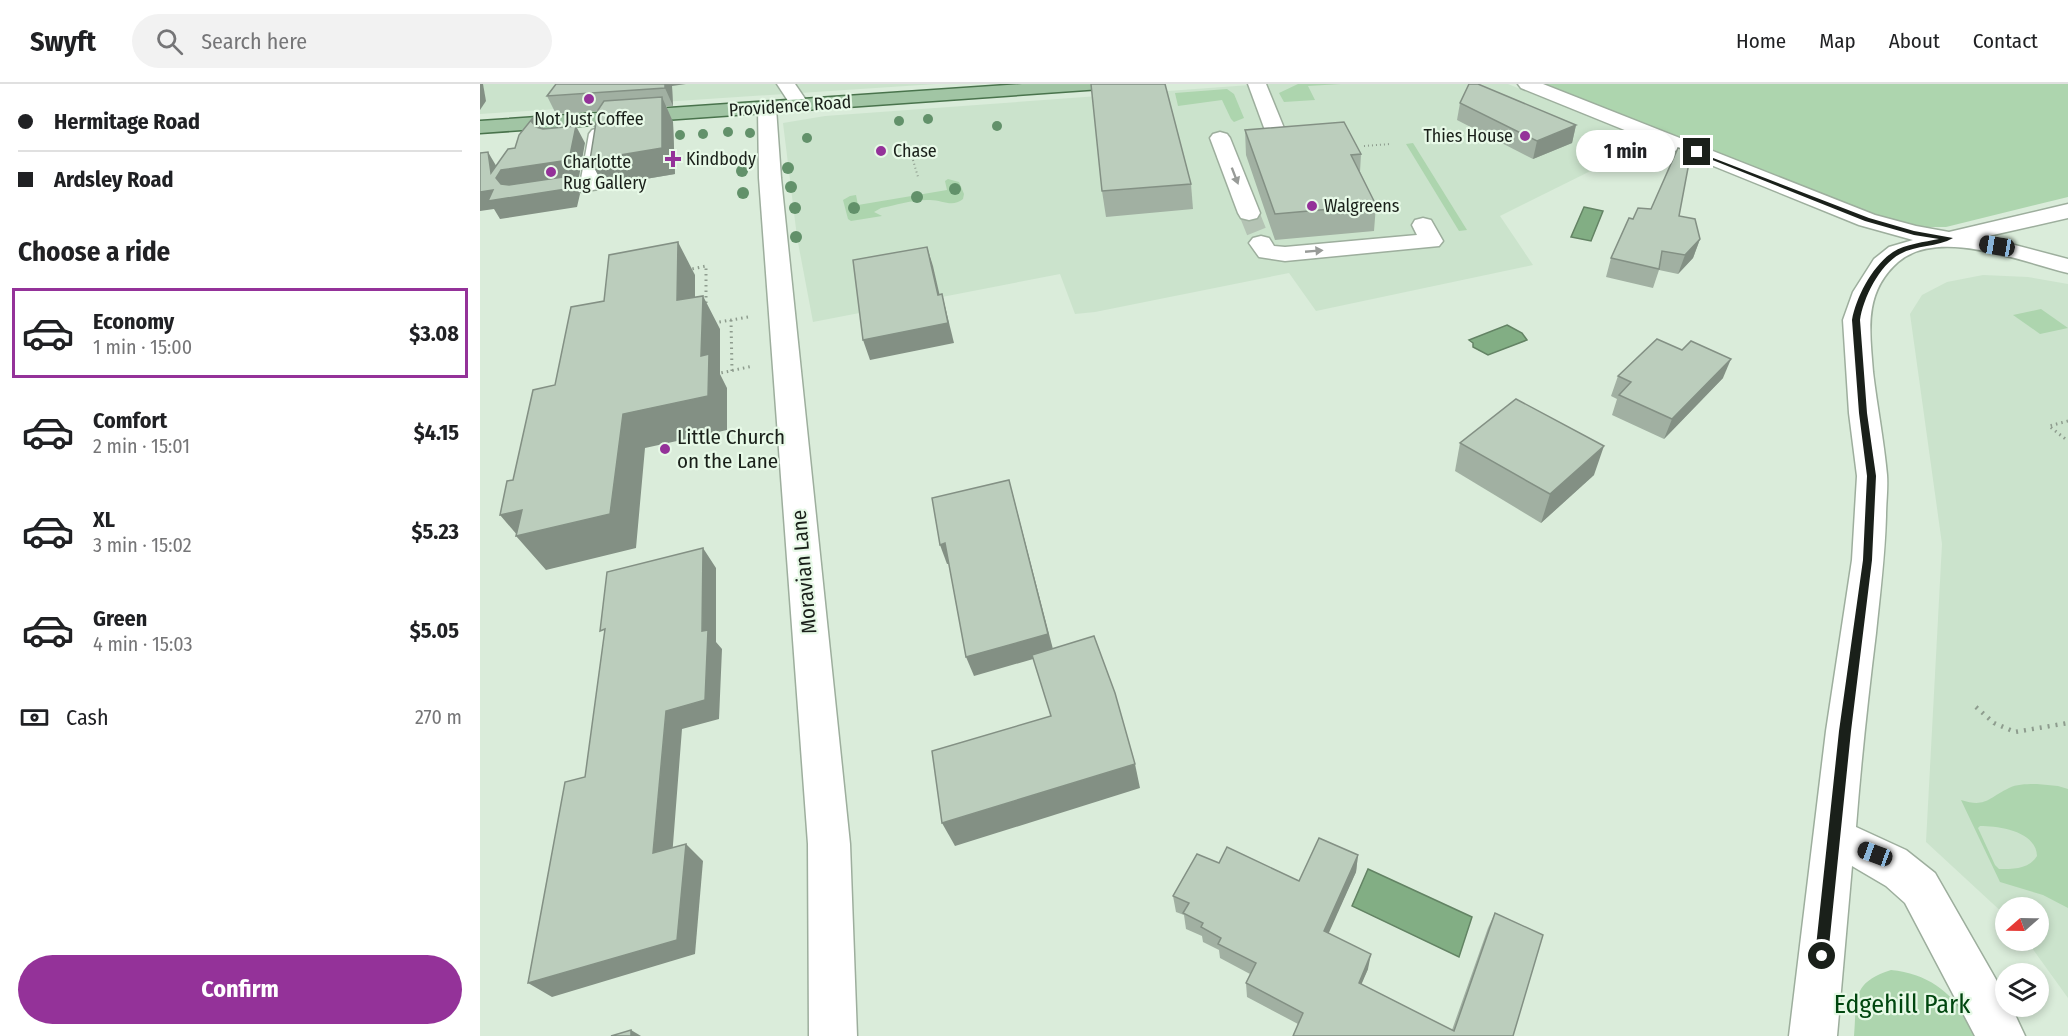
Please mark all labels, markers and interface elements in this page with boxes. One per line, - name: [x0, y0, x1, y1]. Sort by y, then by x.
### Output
- search box: [132, 14, 552, 68]
- text: Swyft: [30, 25, 96, 58]
- icon: search: [153, 25, 186, 58]
- text: Search here: [201, 28, 307, 55]
- text: Home: [1736, 28, 1786, 54]
- text: Map: [1819, 28, 1856, 54]
- text: About: [1889, 28, 1940, 54]
- text: Contact: [1973, 28, 2038, 54]
- street label: Providence Road: [728, 91, 852, 121]
- marker: Not Just Coffee: [582, 92, 596, 106]
- text: Hermitage Road: [54, 108, 200, 135]
- place label: Not Just Coffee: [534, 108, 644, 130]
- place label: Thies House: [1423, 125, 1513, 147]
- marker: Thies House: [1518, 129, 1532, 143]
- callout: 1 min: [1577, 131, 1676, 173]
- route end: [1683, 138, 1710, 165]
- text: 1 min: [1604, 139, 1647, 163]
- place label: Chase: [893, 140, 937, 162]
- marker: Chase: [874, 144, 888, 158]
- place label: Kindbody: [686, 148, 756, 170]
- marker: Kindbody: [664, 150, 682, 168]
- place label: Charlotte Rug Gallery: [563, 151, 646, 194]
- marker: Charlotte Rug Gallery: [544, 165, 558, 179]
- text: Ardsley Road: [54, 166, 173, 193]
- one-way arrow: [1230, 167, 1240, 185]
- place label: Walgreens: [1324, 195, 1400, 217]
- marker: Walgreens: [1305, 199, 1319, 213]
- car: [1978, 234, 2016, 258]
- text: Choose a ride: [18, 236, 170, 268]
- one-way arrow: [1304, 246, 1323, 256]
- icon: car: [21, 306, 75, 360]
- text: Economy: [93, 308, 174, 335]
- text: $3.08: [409, 320, 459, 347]
- text: 1 min · 15:00: [93, 335, 192, 359]
- icon: car: [21, 405, 75, 459]
- text: Comfort: [93, 407, 167, 434]
- text: $4.15: [414, 419, 459, 446]
- place label: Little Church on the Lane: [677, 424, 785, 474]
- text: 2 min · 15:01: [93, 434, 190, 458]
- marker: Little Church on the Lane: [658, 442, 672, 456]
- icon: car: [21, 504, 75, 558]
- text: XL: [93, 506, 115, 533]
- street label: Moravian Lane: [786, 509, 822, 635]
- text: $5.23: [412, 518, 459, 545]
- text: 3 min · 15:02: [93, 533, 192, 557]
- icon: car: [21, 603, 75, 657]
- text: Green: [93, 605, 147, 632]
- text: $5.05: [410, 617, 459, 644]
- text: 4 min · 15:03: [93, 632, 192, 656]
- icon: cash: [18, 701, 51, 734]
- text: Cash: [66, 704, 109, 731]
- text: 270 m: [415, 705, 462, 729]
- car: [1855, 839, 1895, 869]
- north arrow: [1995, 897, 2049, 951]
- map controls: [1995, 897, 2049, 1017]
- route start: [1808, 942, 1835, 969]
- button: Confirm: [18, 955, 462, 1024]
- button: layers: [1995, 963, 2049, 1017]
- park label: Edgehill Park: [1834, 989, 1971, 1020]

